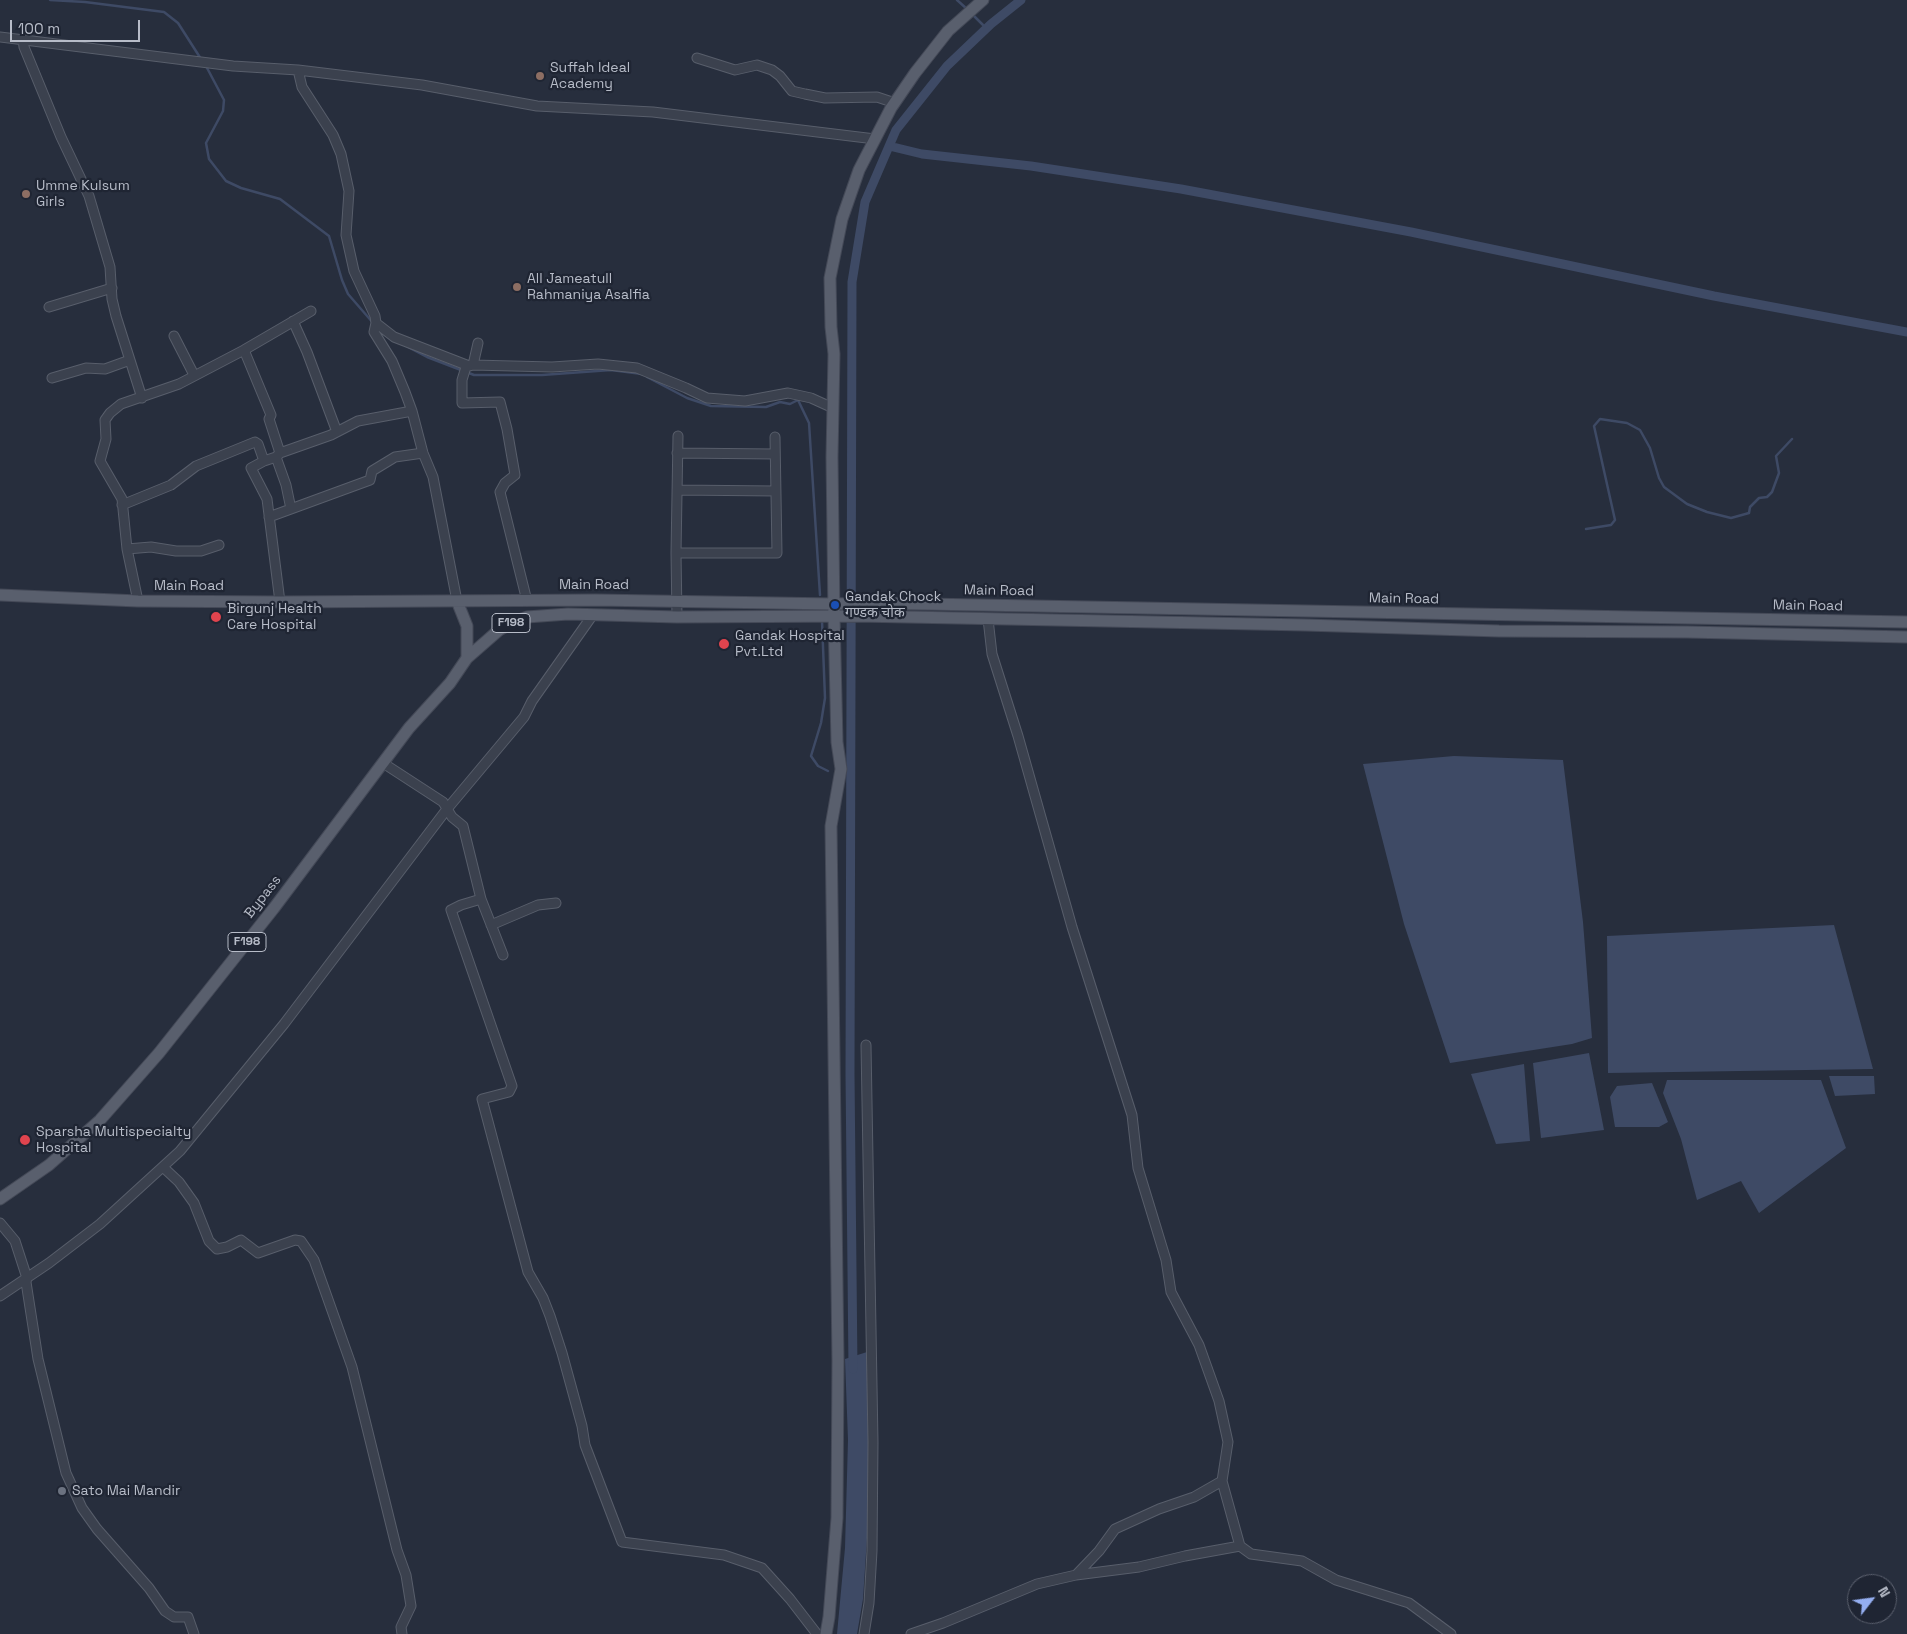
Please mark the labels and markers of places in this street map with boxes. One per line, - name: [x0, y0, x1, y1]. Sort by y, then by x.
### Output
- place label: Suffah Ideal Academy: [550, 60, 630, 92]
- marker: Suffah Ideal Academy: [534, 70, 546, 82]
- place label: Umme Kulsum Girls: [36, 178, 130, 210]
- marker: Umme Kulsum Girls: [20, 188, 32, 200]
- place label: All Jameatull Rahmaniya Asalfia: [527, 271, 650, 304]
- marker: All Jameatull Rahmaniya Asalfia: [511, 281, 523, 293]
- place label: Gandak Chock गण्डक चोक: [845, 589, 941, 622]
- marker: Gandak Chock गण्डक चोक: [829, 599, 841, 611]
- place label: Birgunj Health Care Hospital: [227, 601, 322, 634]
- marker: Birgunj Health Care Hospital: [209, 610, 223, 624]
- place label: Gandak Hospital Pvt.Ltd: [735, 628, 845, 660]
- marker: Gandak Hospital Pvt.Ltd: [717, 637, 731, 651]
- place label: Sparsha Multispecialty Hospital: [36, 1124, 191, 1156]
- marker: Sparsha Multispecialty Hospital: [18, 1133, 32, 1147]
- place label: Sato Mai Mandir: [72, 1483, 180, 1499]
- marker: Sato Mai Mandir: [56, 1485, 68, 1497]

